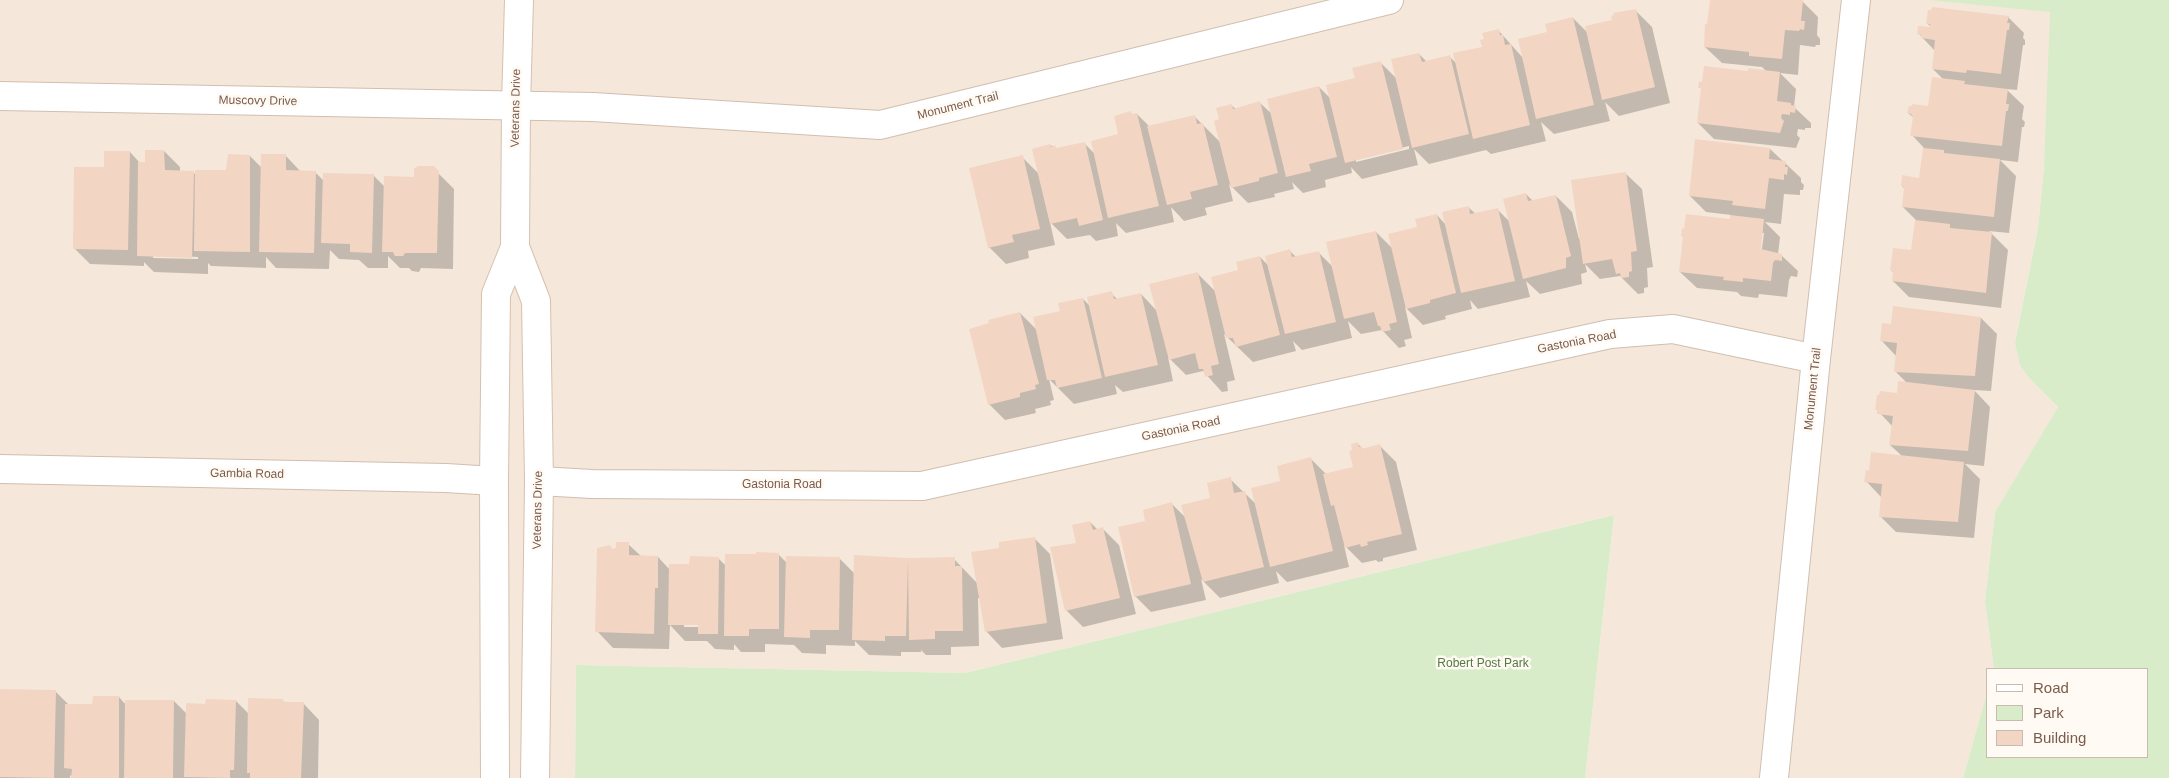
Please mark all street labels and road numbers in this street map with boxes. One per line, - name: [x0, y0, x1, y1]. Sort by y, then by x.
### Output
- street label: Veterans Drive: [508, 69, 524, 147]
- street label: Monument Trail: [916, 89, 1000, 123]
- street label: Muscovy Drive: [219, 93, 297, 109]
- street label: Gastonia Road: [1536, 327, 1618, 357]
- street label: Monument Trail: [1802, 347, 1824, 431]
- street label: Gastonia Road: [1140, 414, 1222, 444]
- street label: Gambia Road: [210, 466, 284, 482]
- street label: Veterans Drive: [530, 471, 546, 549]
- street label: Gastonia Road: [742, 478, 822, 492]

